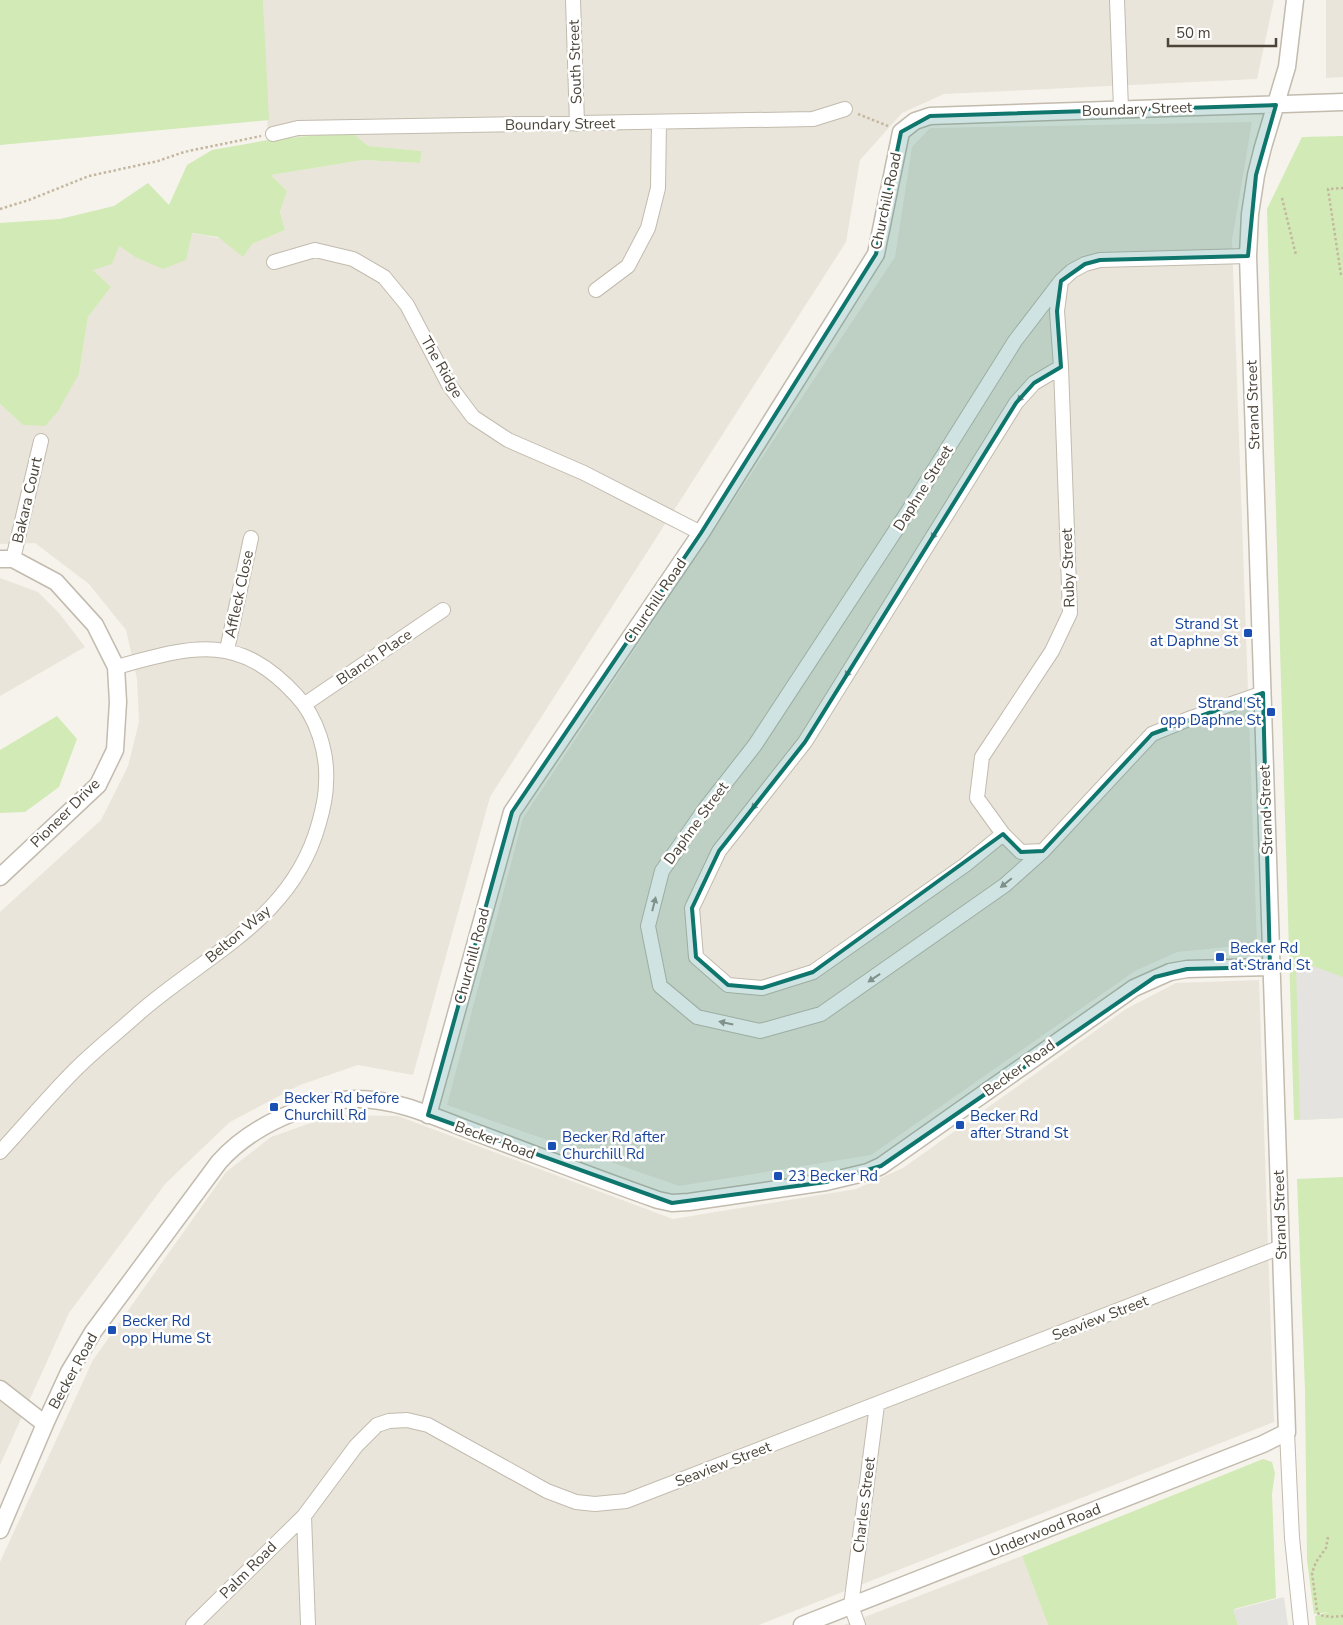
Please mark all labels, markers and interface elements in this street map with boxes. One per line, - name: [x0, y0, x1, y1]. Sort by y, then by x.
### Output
- scale bar: [1168, 15, 1276, 47]
- street label: South Street: [564, 19, 586, 105]
- text: 50 m: [1176, 23, 1211, 43]
- street label: Boundary Street: [1081, 97, 1193, 121]
- street label: Boundary Street: [505, 113, 616, 135]
- street label: Churchill Road: [866, 151, 906, 251]
- street label: The Ridge: [416, 332, 468, 402]
- street label: Strand Street: [1241, 359, 1265, 450]
- one-way arrow: [1017, 390, 1028, 403]
- street label: Daphne Street: [889, 441, 958, 535]
- street label: Bakara Court: [7, 454, 47, 545]
- one-way arrow: [930, 526, 939, 539]
- street label: Ruby Street: [1057, 527, 1079, 608]
- street label: Affleck Close: [220, 548, 258, 640]
- street label: Churchill Road: [619, 554, 691, 648]
- place label: Strand St at Daphne St: [1150, 614, 1239, 651]
- street label: Blanch Place: [332, 624, 416, 690]
- marker: Strand St at Daphne St: [1242, 627, 1254, 639]
- one-way arrow: [844, 664, 854, 678]
- place label: Strand St opp Daphne St: [1160, 693, 1262, 730]
- marker: Strand St opp Daphne St: [1265, 706, 1277, 718]
- street label: Strand Street: [1254, 764, 1278, 855]
- street label: Pioneer Drive: [26, 774, 104, 852]
- street label: Daphne Street: [659, 777, 733, 868]
- one-way arrow: [751, 797, 761, 811]
- one-way arrow: [1000, 878, 1013, 889]
- one-way arrow: [650, 896, 658, 911]
- street label: Belton Way: [201, 901, 275, 967]
- street label: Churchill Road: [450, 906, 494, 1006]
- place label: Becker Rd at Strand St: [1230, 938, 1311, 975]
- marker: Becker Rd at Strand St: [1214, 951, 1226, 963]
- one-way arrow: [868, 973, 881, 983]
- one-way arrow: [718, 1019, 734, 1027]
- street label: Becker Road: [979, 1035, 1059, 1101]
- place label: Becker Rd before Churchill Rd: [284, 1088, 399, 1125]
- marker: Becker Rd before Churchill Rd: [268, 1101, 280, 1113]
- place label: Becker Rd after Strand St: [970, 1106, 1069, 1143]
- street label: Becker Road: [452, 1116, 538, 1164]
- marker: Becker Rd after Strand St: [954, 1119, 966, 1131]
- place label: Becker Rd after Churchill Rd: [562, 1127, 666, 1164]
- marker: Becker Rd after Churchill Rd: [546, 1140, 558, 1152]
- place label: 23 Becker Rd: [788, 1166, 878, 1186]
- street label: Strand Street: [1268, 1169, 1292, 1260]
- marker: 23 Becker Rd: [772, 1170, 784, 1182]
- street label: Seaview Street: [1049, 1290, 1152, 1346]
- place label: Becker Rd opp Hume St: [122, 1311, 211, 1348]
- marker: Becker Rd opp Hume St: [106, 1324, 118, 1336]
- street label: Becker Road: [44, 1329, 102, 1413]
- street label: Seaview Street: [672, 1436, 775, 1492]
- street label: Charles Street: [848, 1455, 880, 1554]
- street label: Underwood Road: [986, 1499, 1104, 1561]
- street label: Palm Road: [215, 1537, 281, 1603]

